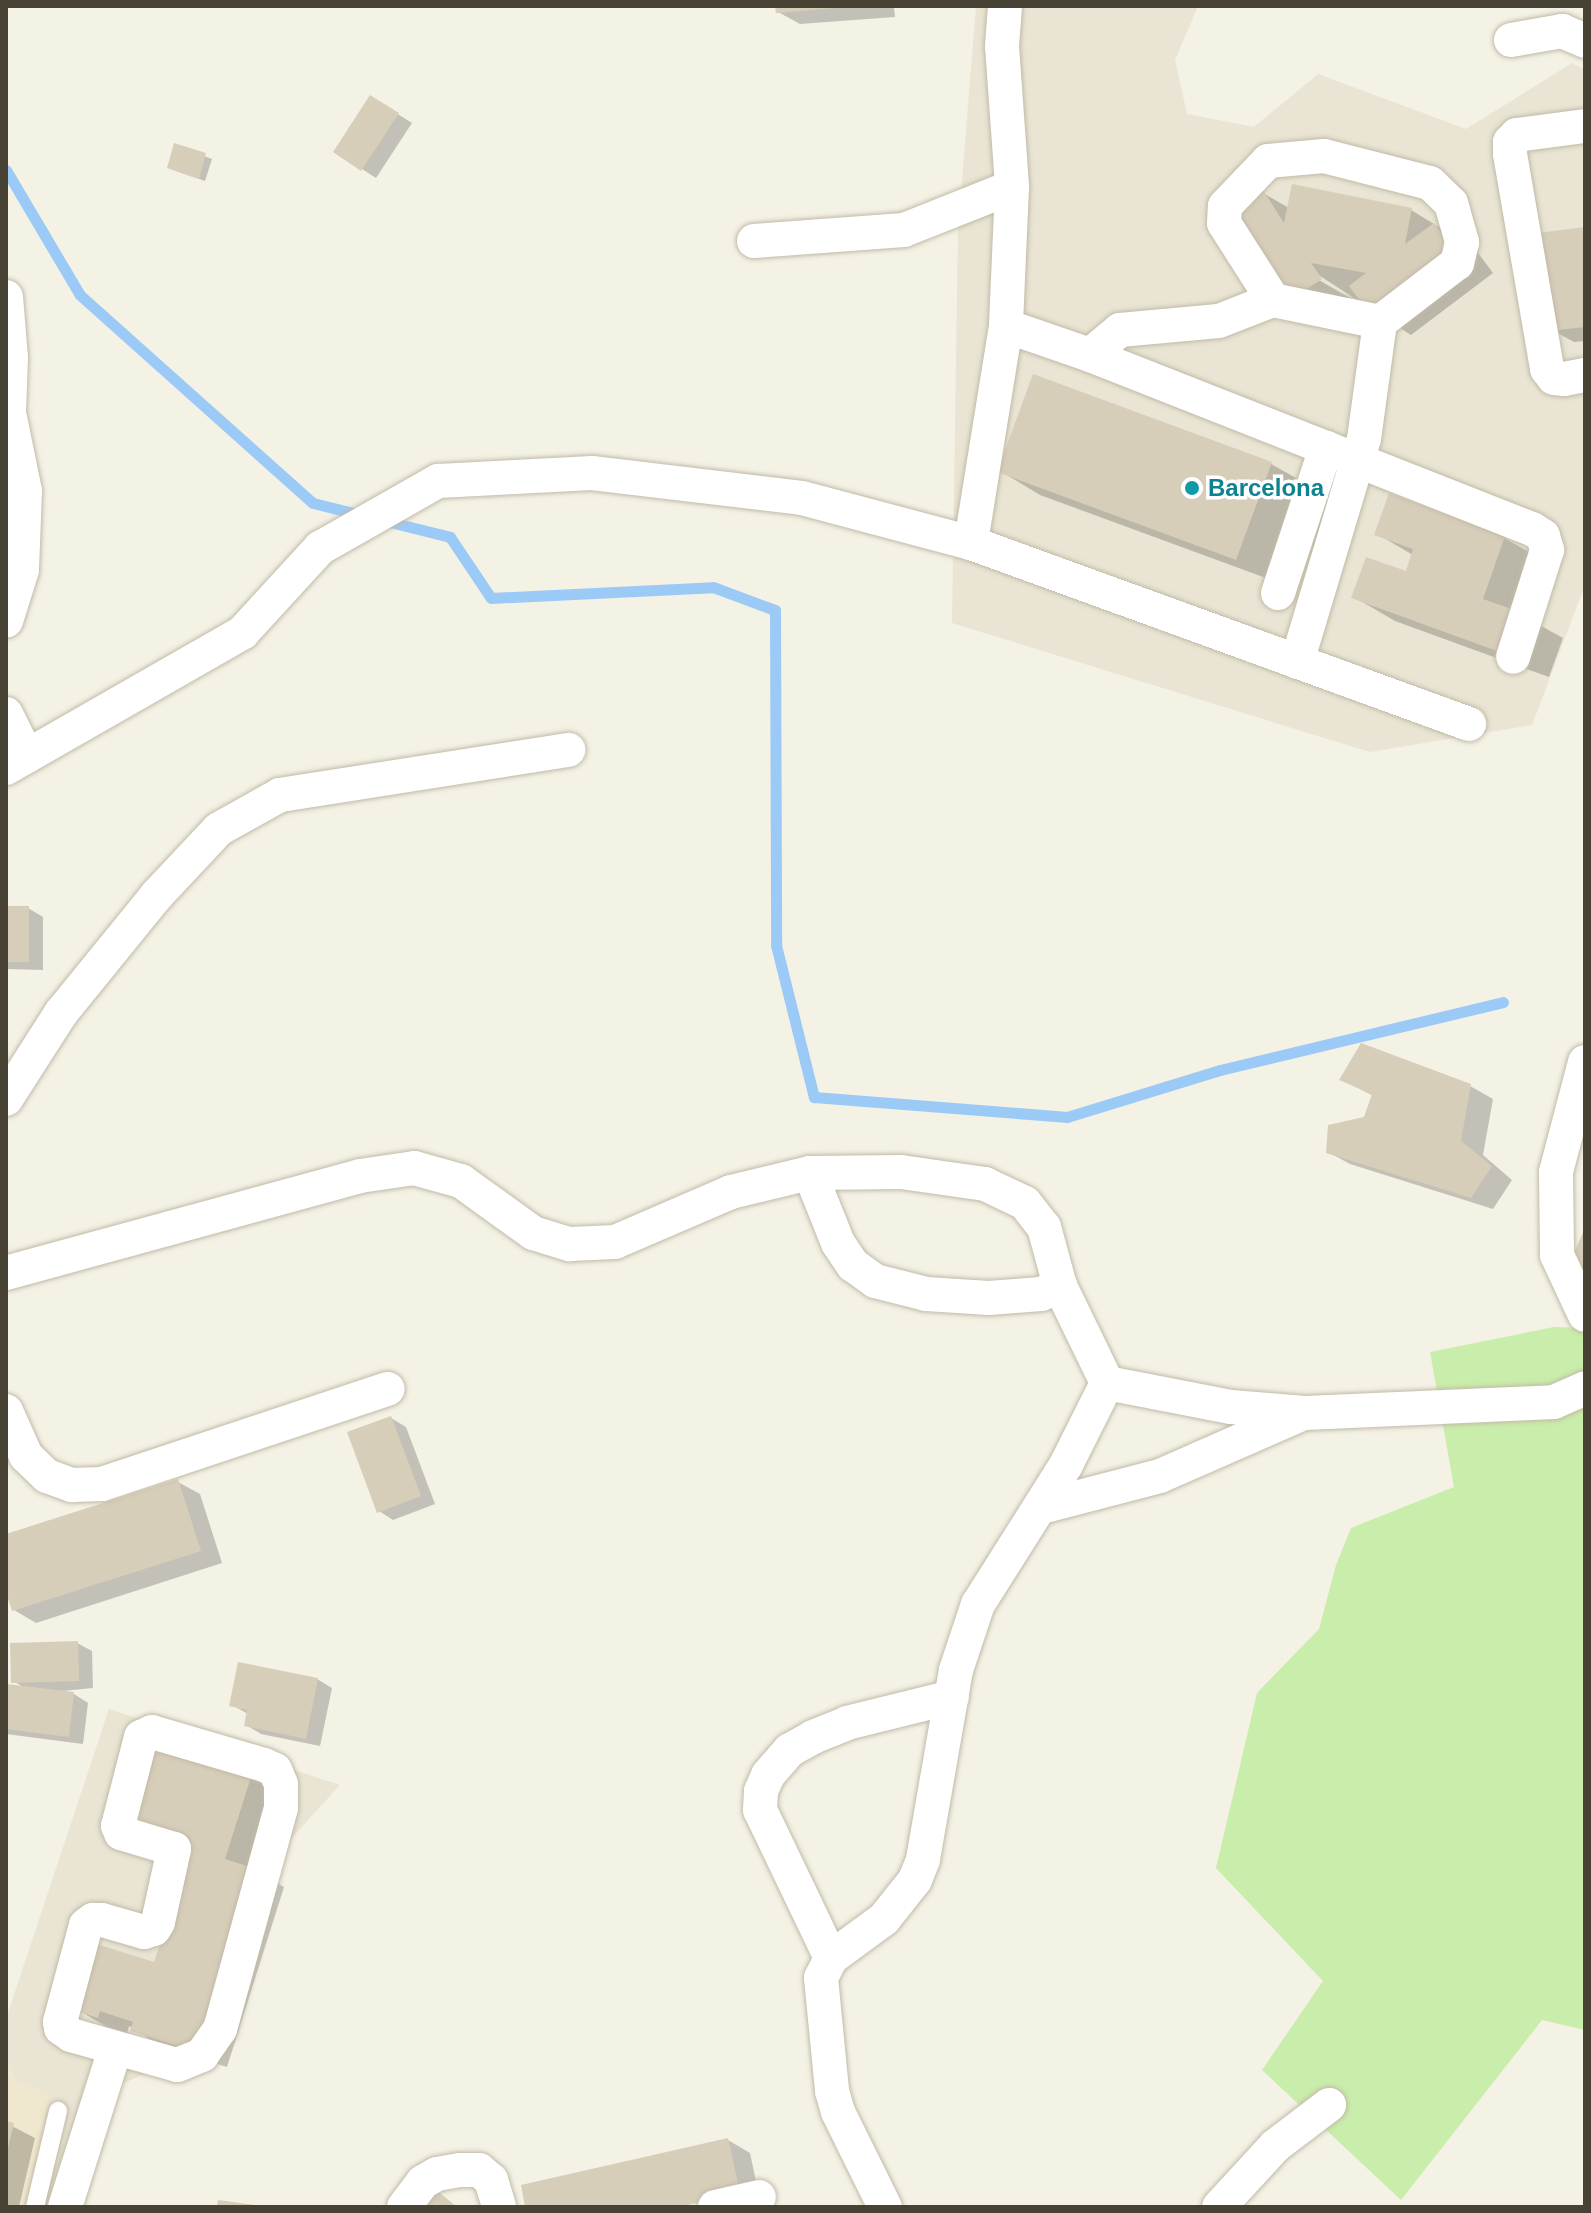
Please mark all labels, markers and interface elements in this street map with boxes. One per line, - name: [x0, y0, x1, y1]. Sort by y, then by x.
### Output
- place label: Barcelona: [1208, 474, 1324, 502]
- marker: Barcelona: [1183, 479, 1201, 497]

